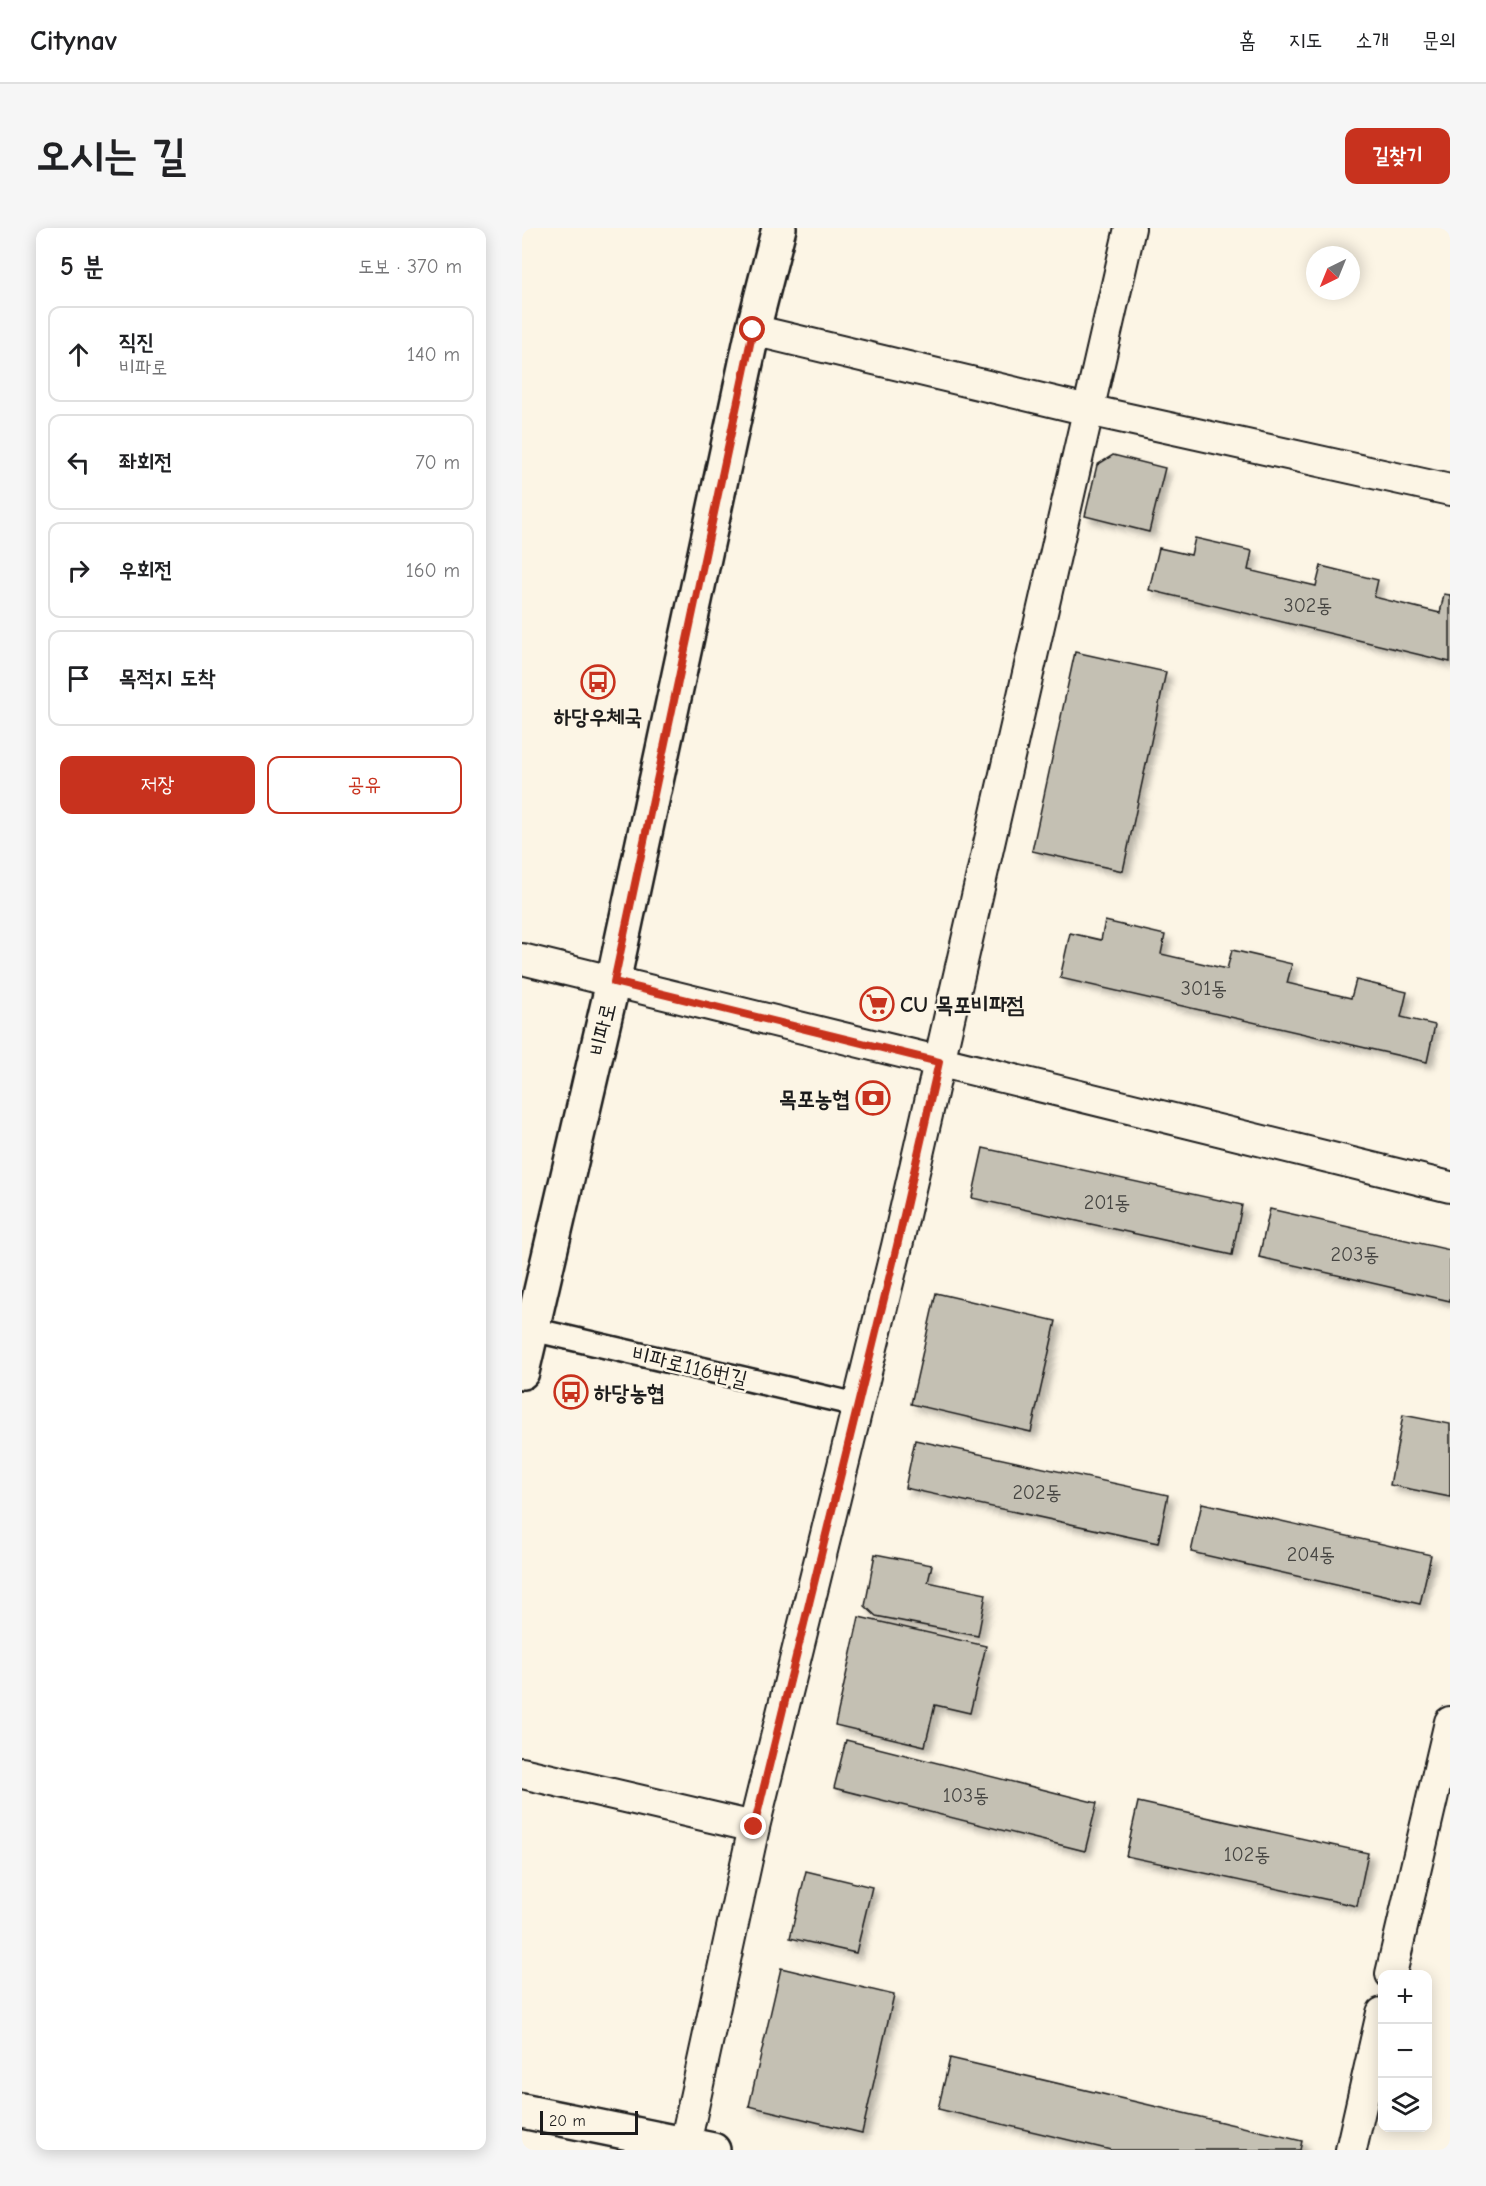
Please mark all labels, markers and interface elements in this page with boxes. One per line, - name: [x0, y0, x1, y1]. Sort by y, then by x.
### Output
- text: Citynav: [30, 25, 117, 57]
- text: 홈: [1239, 28, 1256, 52]
- text: 지도: [1289, 28, 1322, 52]
- text: 소개: [1355, 28, 1389, 52]
- text: 문의: [1422, 28, 1456, 52]
- button: 길찾기: [1345, 128, 1450, 184]
- text: 오시는 길: [36, 131, 186, 180]
- north arrow: [1306, 246, 1360, 300]
- text: 5 분: [60, 252, 104, 282]
- text: 도보 · 370 m: [358, 255, 462, 278]
- route start: [739, 316, 765, 342]
- text: 직진: [119, 329, 154, 355]
- icon: ahead: [62, 338, 95, 371]
- text: 140 m: [407, 343, 460, 366]
- text: 비파로: [119, 356, 167, 379]
- icon: left: [62, 446, 95, 479]
- text: 좌회전: [119, 449, 172, 475]
- text: 70 m: [415, 451, 460, 474]
- icon: right: [62, 554, 95, 587]
- text: 우회전: [119, 557, 172, 583]
- text: 160 m: [406, 559, 460, 582]
- house number: 302동: [1284, 594, 1332, 617]
- icon: arrive: [62, 662, 95, 695]
- bus stop icon: 하당우체국: [580, 664, 616, 700]
- text: 목적지 도착: [119, 665, 215, 691]
- place label: 하당우체국: [554, 704, 642, 730]
- button: 저장: [60, 756, 255, 814]
- button: 공유: [267, 756, 462, 814]
- house number: 301동: [1181, 977, 1227, 1000]
- supermarket icon: CU 목포비파점: [859, 986, 895, 1022]
- place label: CU 목포비파점: [900, 992, 1025, 1018]
- street label: 비파로: [584, 1000, 622, 1058]
- bank icon: 목포농협: [855, 1080, 891, 1116]
- place label: 목포농협: [779, 1086, 850, 1112]
- house number: 201동: [1084, 1191, 1130, 1214]
- house number: 203동: [1331, 1243, 1379, 1266]
- street label: 비파로116번길: [629, 1341, 750, 1393]
- bus stop icon: 하당농협: [553, 1374, 589, 1410]
- place label: 하당농협: [594, 1380, 665, 1406]
- house number: 202동: [1012, 1481, 1062, 1504]
- house number: 204동: [1287, 1543, 1335, 1566]
- house number: 103동: [943, 1784, 989, 1807]
- route end: [740, 1813, 766, 1839]
- house number: 102동: [1224, 1843, 1270, 1866]
- map controls: [1378, 1970, 1432, 2132]
- button: +: [1378, 1970, 1432, 2024]
- button: −: [1378, 2024, 1432, 2078]
- button: layers: [1378, 2078, 1432, 2132]
- scale bar: [540, 2108, 638, 2136]
- text: 20 m: [549, 2112, 586, 2130]

